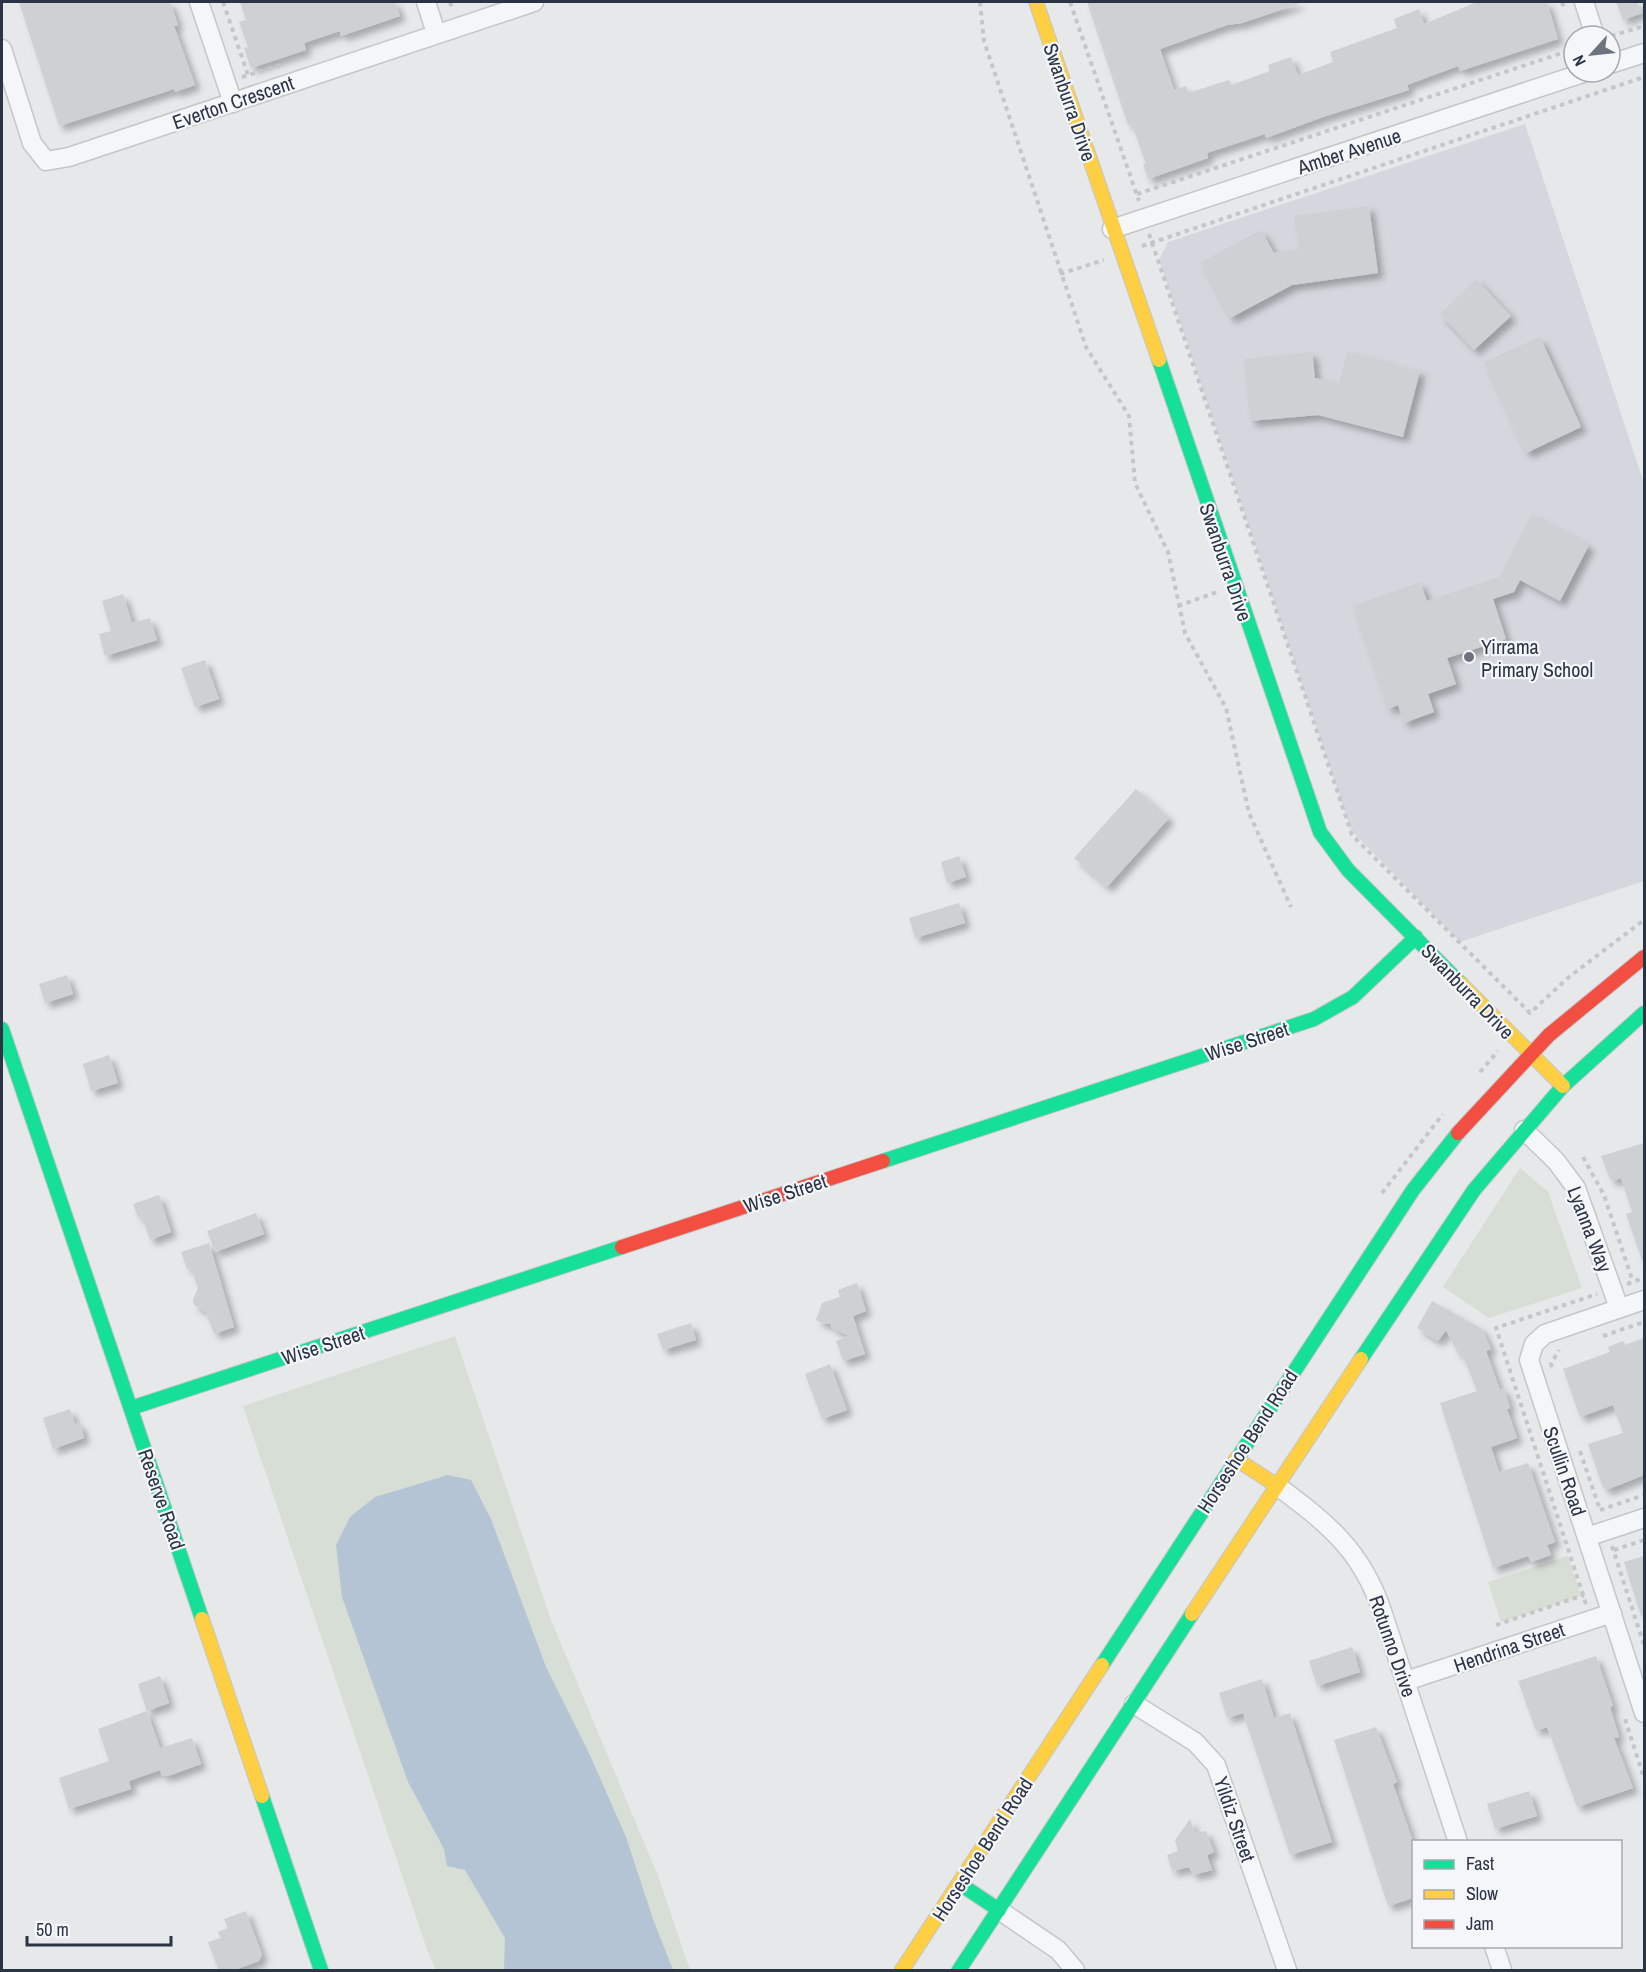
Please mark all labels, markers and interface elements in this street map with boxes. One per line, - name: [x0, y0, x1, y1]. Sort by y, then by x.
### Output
- north arrow: [1562, 24, 1622, 84]
- street label: Swanburra Drive: [1037, 39, 1103, 165]
- text: N: [1567, 52, 1591, 70]
- street label: Everton Crescent: [169, 68, 298, 135]
- street label: Amber Avenue: [1293, 122, 1404, 181]
- street label: Swanburra Drive: [1193, 499, 1259, 625]
- place label: Yirrama Primary School: [1481, 633, 1593, 683]
- marker: Yirrama Primary School: [1462, 650, 1476, 664]
- street label: Swanburra Drive: [1416, 937, 1520, 1045]
- street label: Wise Street: [1202, 1015, 1292, 1067]
- street label: Wise Street: [740, 1167, 830, 1219]
- street label: Lyanna Way: [1561, 1182, 1619, 1277]
- street label: Wise Street: [278, 1319, 368, 1371]
- street label: Horseshoe Bend Road: [1190, 1364, 1304, 1518]
- street label: Scullin Road: [1537, 1423, 1593, 1519]
- street label: Reserve Road: [132, 1445, 192, 1553]
- street label: Rotunno Drive: [1363, 1592, 1423, 1700]
- street label: Hendrina Street: [1450, 1615, 1569, 1679]
- street label: Horseshoe Bend Road: [925, 1772, 1039, 1926]
- street label: Yildiz Street: [1208, 1773, 1262, 1866]
- legend: [1412, 1840, 1622, 1948]
- text: Fast: [1466, 1851, 1494, 1876]
- text: Slow: [1466, 1881, 1498, 1906]
- scale bar: [27, 1909, 171, 1947]
- text: Jam: [1466, 1911, 1494, 1936]
- text: 50 m: [36, 1917, 69, 1942]

